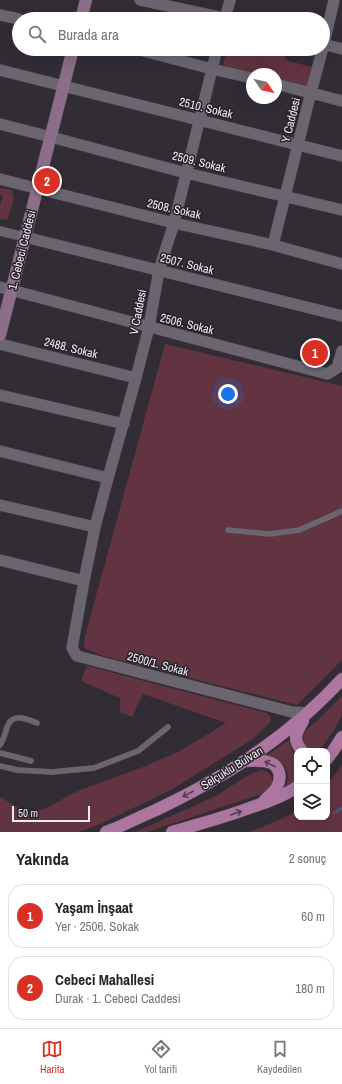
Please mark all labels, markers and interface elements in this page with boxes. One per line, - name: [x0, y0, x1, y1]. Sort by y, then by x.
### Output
- search box: [12, 12, 330, 56]
- icon: search: [26, 23, 48, 45]
- text: Burada ara: [58, 24, 119, 45]
- north arrow: [246, 68, 282, 104]
- street label: 2510. Sokak: [178, 94, 235, 122]
- street label: Y Caddesi: [278, 96, 304, 144]
- street label: 2509. Sokak: [171, 148, 228, 176]
- pin: 2: [34, 166, 60, 196]
- street label: 2508. Sokak: [146, 195, 203, 223]
- street label: 1. Cebeci Caddesi: [4, 209, 40, 291]
- street label: 2507. Sokak: [159, 250, 216, 278]
- street label: V Caddesi: [126, 288, 150, 336]
- street label: 2506. Sokak: [159, 310, 216, 338]
- street label: 2488. Sokak: [43, 334, 100, 362]
- pin: 1: [302, 338, 328, 368]
- your location: [218, 384, 238, 404]
- street label: 2500/1. Sokak: [126, 648, 191, 680]
- street label: Selçuklu Bulvarı: [198, 743, 266, 793]
- map controls: [294, 748, 330, 820]
- button: locate: [294, 748, 330, 784]
- one-way arrow: [265, 760, 277, 767]
- button: layers: [294, 784, 330, 820]
- one-way arrow: [182, 791, 194, 799]
- scale bar: [12, 804, 90, 823]
- text: 50 m: [18, 806, 38, 820]
- one-way arrow: [230, 808, 242, 816]
- text: Yakında: [16, 847, 69, 870]
- text: 2 sonuç: [289, 850, 326, 867]
- text: Yaşam İnşaat: [55, 897, 133, 918]
- text: 1: [27, 908, 33, 925]
- text: 60 m: [301, 908, 325, 925]
- text: Yer · 2506. Sokak: [55, 918, 139, 935]
- text: Cebeci Mahallesi: [55, 969, 154, 990]
- text: 2: [27, 980, 33, 997]
- text: 180 m: [295, 980, 325, 997]
- text: Durak · 1. Cebeci Caddesi: [55, 990, 181, 1007]
- tab: Harita: [40, 1038, 64, 1076]
- tab: Yol tarifi: [144, 1038, 177, 1076]
- tab: Kaydedilen: [257, 1038, 302, 1076]

